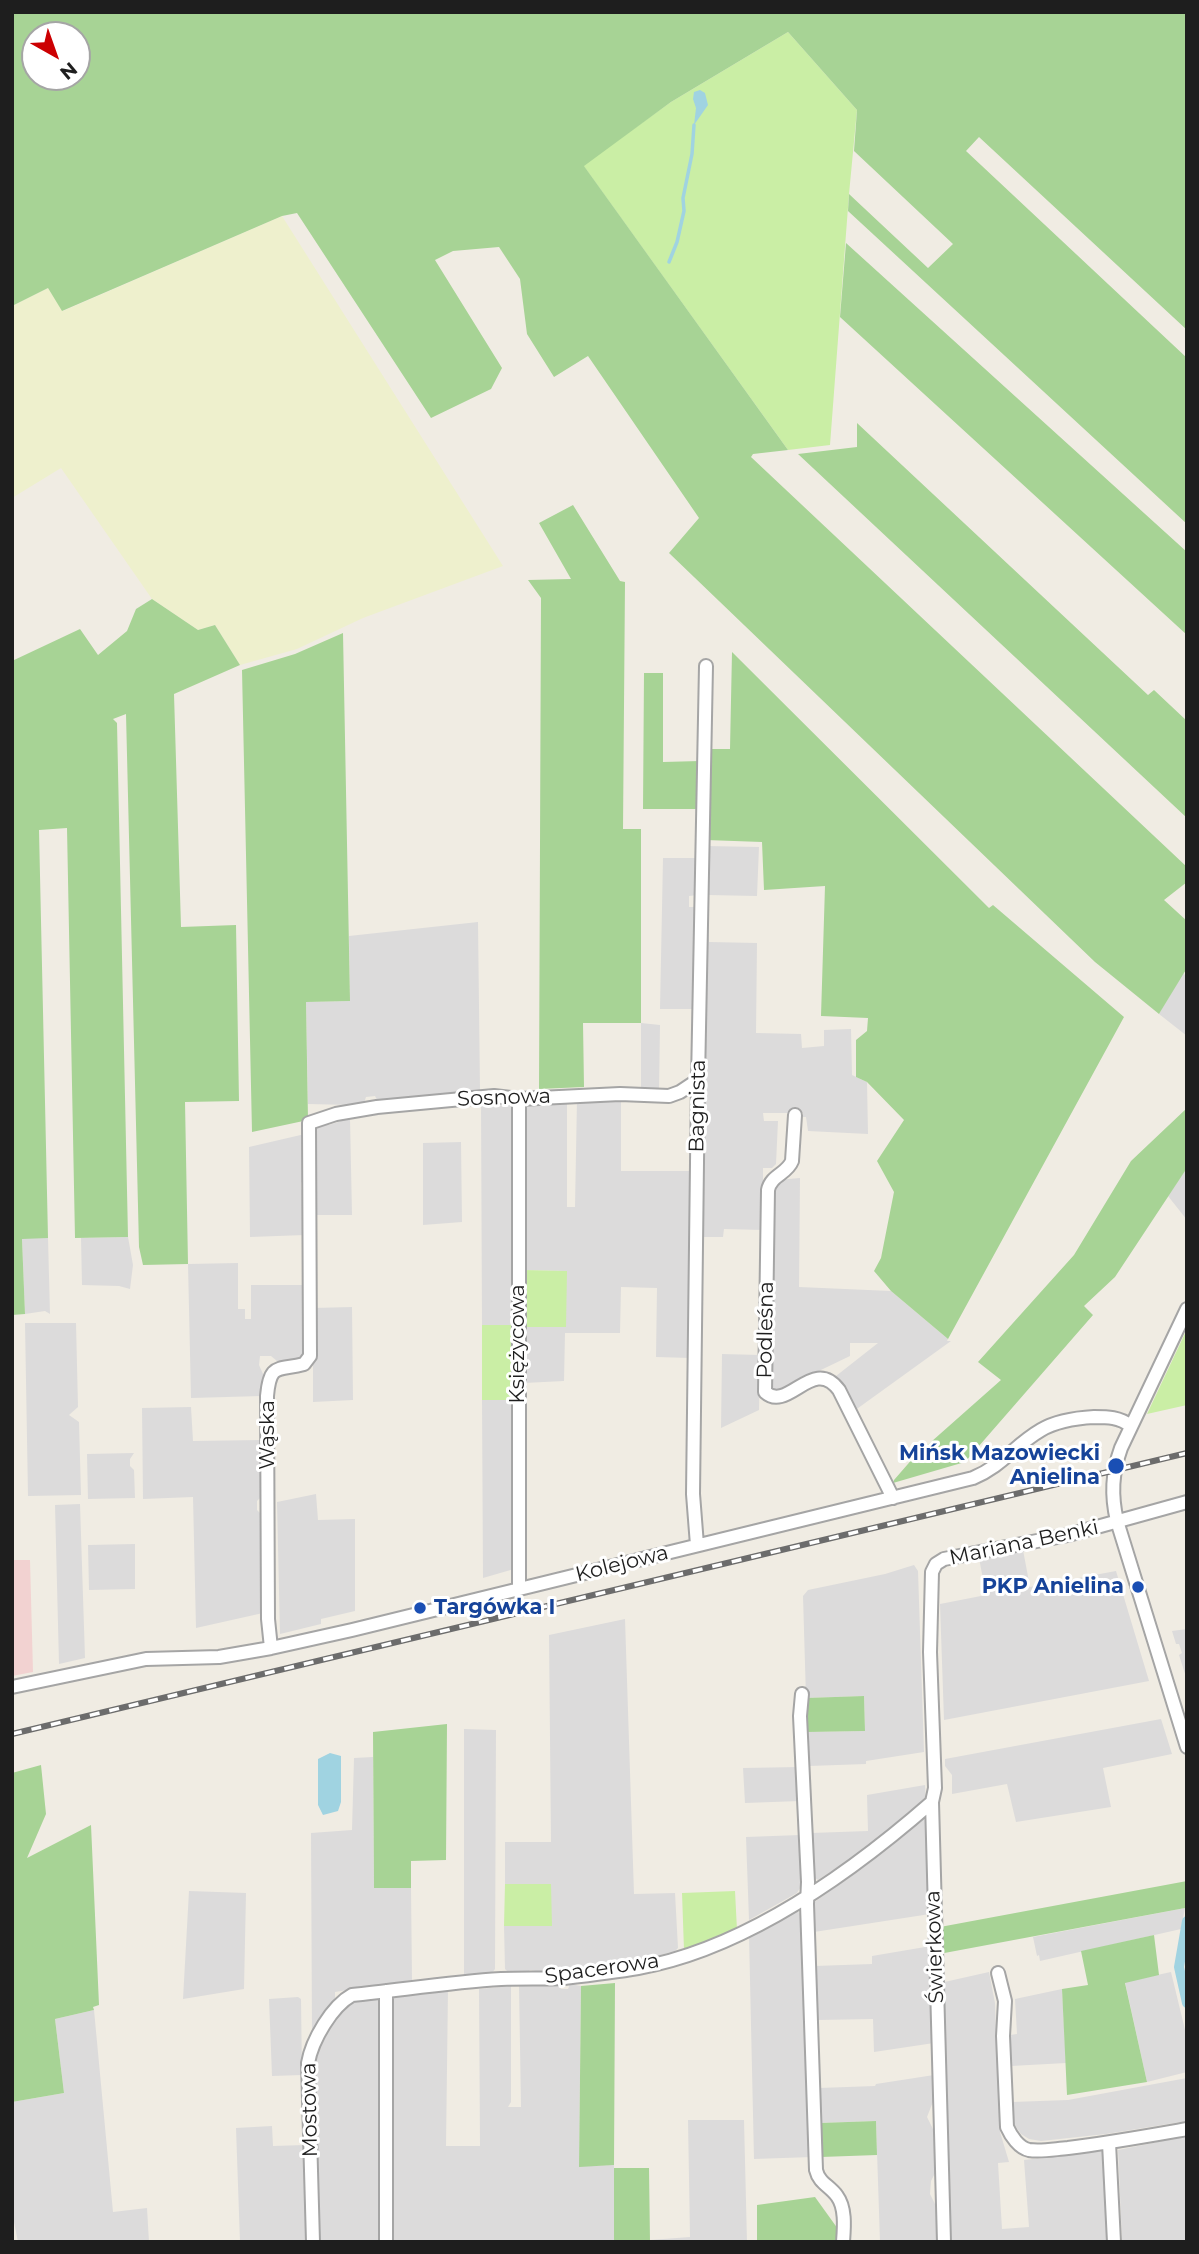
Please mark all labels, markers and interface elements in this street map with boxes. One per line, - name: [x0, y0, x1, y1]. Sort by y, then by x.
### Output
- north arrow: [21, 21, 91, 91]
- text: N: [55, 57, 82, 85]
- street label: Bagnista: [685, 1059, 711, 1153]
- street label: Sosnowa: [457, 1084, 551, 1112]
- street label: Podleśna: [753, 1281, 779, 1379]
- street label: Księżycowa: [505, 1284, 531, 1404]
- street label: Wąska: [255, 1400, 281, 1470]
- place label: Mińsk Mazowiecki Anielina: [899, 1441, 1100, 1491]
- marker: Mińsk Mazowiecki Anielina: [1106, 1456, 1126, 1476]
- street label: Mariana Benki: [947, 1515, 1101, 1571]
- street label: Kolejowa: [573, 1540, 671, 1588]
- place label: PKP Anielina: [982, 1574, 1124, 1600]
- marker: PKP Anielina: [1130, 1579, 1146, 1595]
- place label: Targówka I: [434, 1595, 555, 1621]
- marker: Targówka I: [412, 1600, 428, 1616]
- street label: Świerkowa: [920, 1890, 950, 2004]
- street label: Spacerowa: [543, 1949, 661, 1989]
- street label: Mostowa: [297, 2062, 323, 2158]

